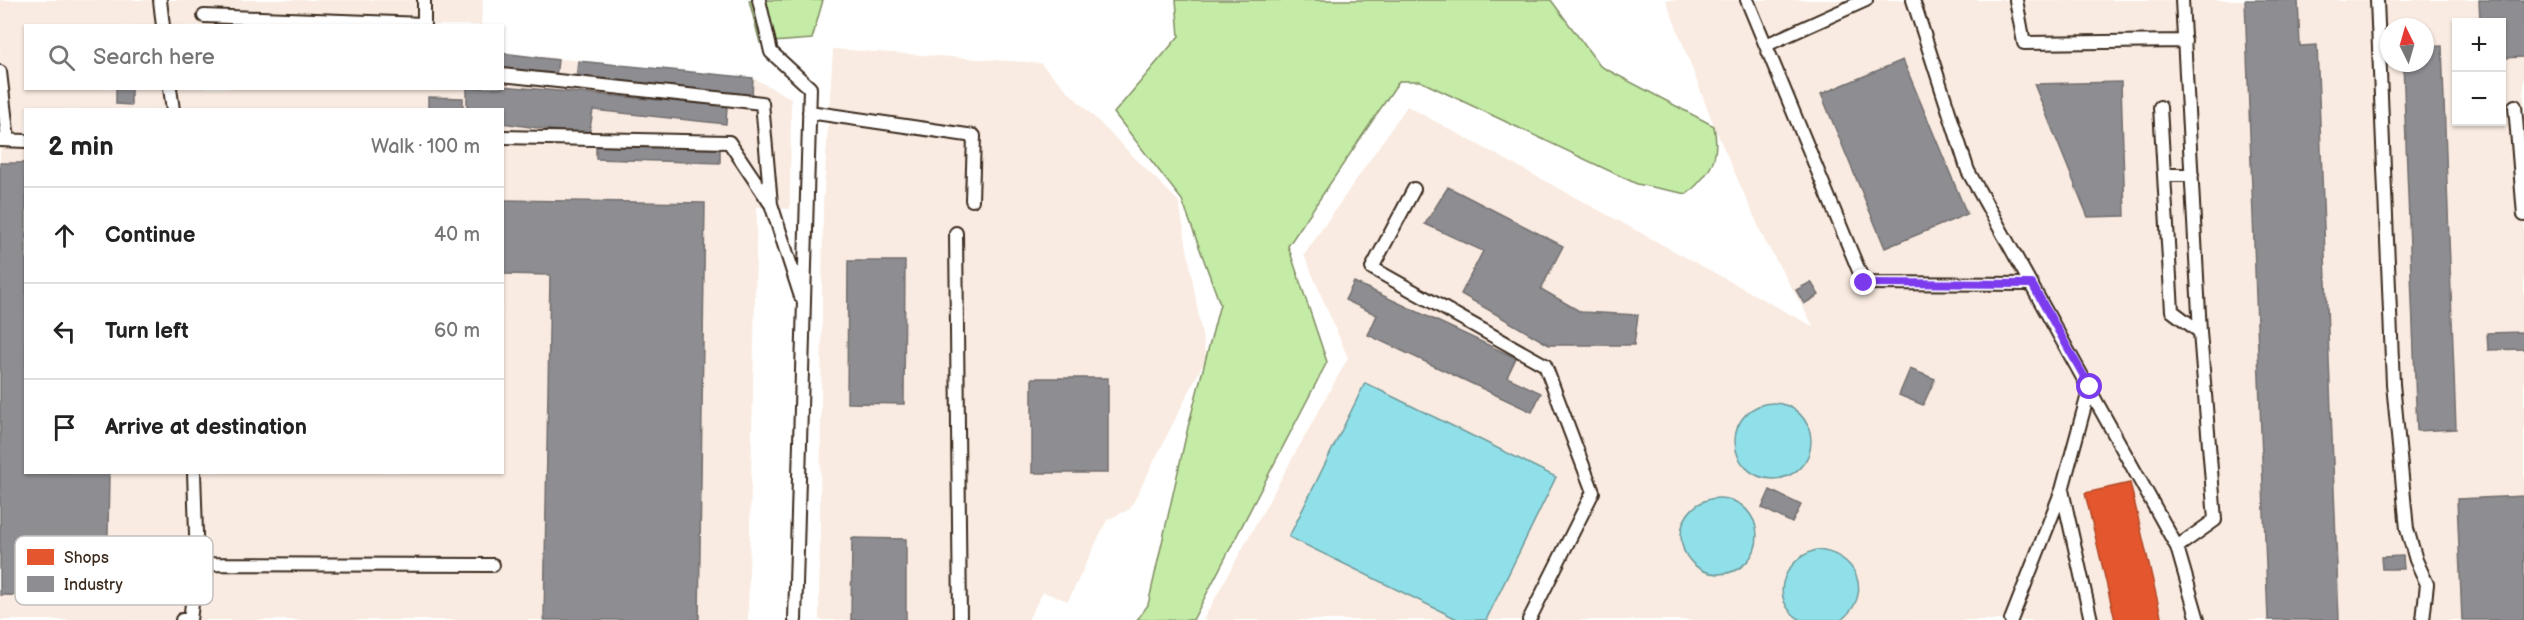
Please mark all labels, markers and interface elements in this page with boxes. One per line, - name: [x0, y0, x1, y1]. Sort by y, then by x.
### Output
- north arrow: [2380, 18, 2434, 72]
- map controls: [2452, 18, 2506, 126]
- button: +: [2452, 18, 2506, 72]
- search box: [24, 24, 504, 90]
- icon: search: [45, 41, 78, 74]
- text: Search here: [93, 44, 215, 71]
- button: −: [2452, 72, 2506, 126]
- text: 2 min: [48, 132, 114, 163]
- text: Walk · 100 m: [371, 135, 480, 159]
- icon: ahead: [48, 219, 81, 252]
- text: Continue: [105, 222, 195, 249]
- text: 40 m: [434, 223, 480, 247]
- route end: [1850, 269, 1876, 295]
- icon: left: [48, 315, 81, 348]
- text: Turn left: [105, 318, 189, 345]
- text: 60 m: [434, 319, 480, 343]
- route start: [2076, 373, 2102, 399]
- icon: arrive: [48, 411, 81, 444]
- text: Arrive at destination: [105, 414, 307, 441]
- legend: [15, 536, 213, 605]
- text: Shops: [64, 549, 109, 568]
- text: Industry: [64, 576, 123, 595]

